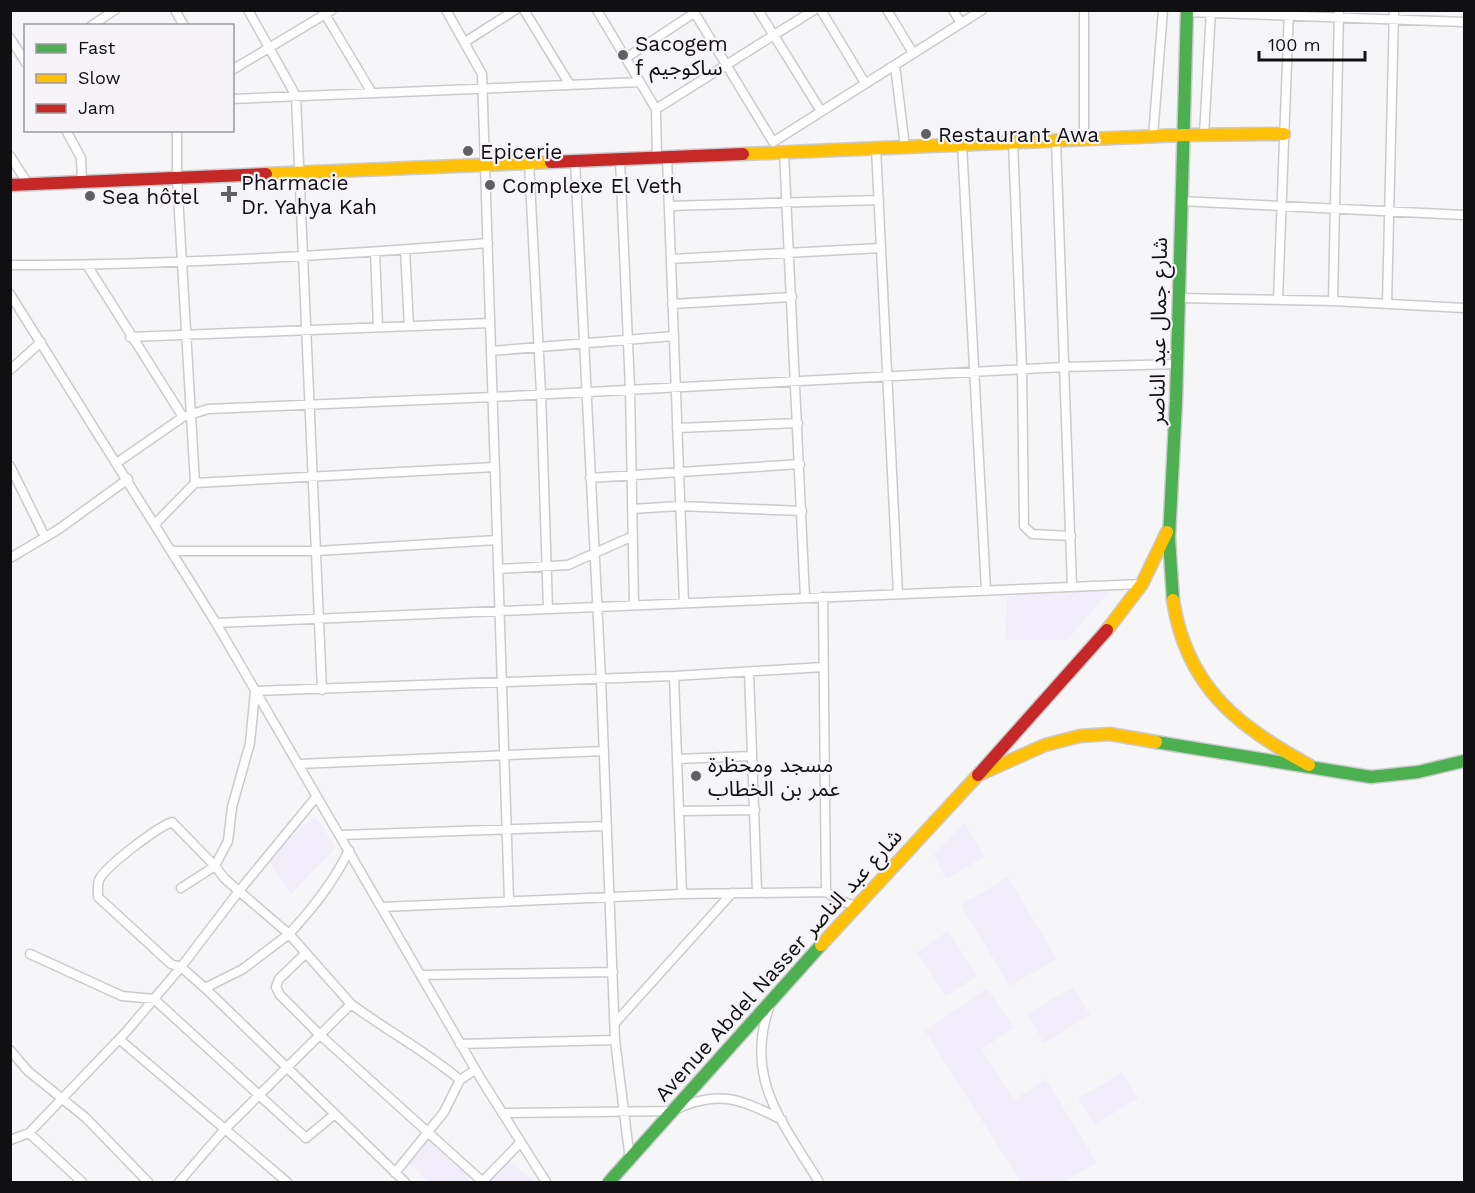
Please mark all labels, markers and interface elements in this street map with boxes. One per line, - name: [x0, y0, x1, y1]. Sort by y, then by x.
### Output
- legend: [24, 24, 234, 132]
- scale bar: [1259, 24, 1366, 62]
- place label: Sacogem f ساكوجيم: [635, 31, 728, 83]
- text: 100 m: [1268, 34, 1321, 55]
- text: Fast: [78, 37, 116, 58]
- marker: Sacogem f ساكوجيم: [616, 48, 630, 62]
- text: Slow: [78, 67, 121, 88]
- text: Jam: [78, 97, 115, 118]
- place label: Restaurant Awa: [938, 122, 1099, 147]
- marker: Restaurant Awa: [919, 127, 933, 141]
- place label: Epicerie: [480, 139, 562, 164]
- marker: Epicerie: [461, 144, 475, 158]
- place label: Pharmacie Dr. Yahya Kah: [241, 170, 377, 219]
- place label: Complexe El Veth: [502, 173, 682, 198]
- marker: Complexe El Veth: [483, 178, 497, 192]
- place label: Sea hôtel: [102, 184, 199, 209]
- marker: Pharmacie Dr. Yahya Kah: [222, 187, 236, 201]
- marker: Sea hôtel: [83, 189, 97, 203]
- street label: شارع جمال عبد الناصر: [1144, 237, 1175, 426]
- place label: مسجد ومحظرة عمر بن الخطاب: [708, 752, 840, 801]
- marker: مسجد ومحظرة عمر بن الخطاب: [689, 769, 703, 783]
- street label: Avenue Abdel Nasser شارع عبد الناصر: [649, 824, 909, 1108]

